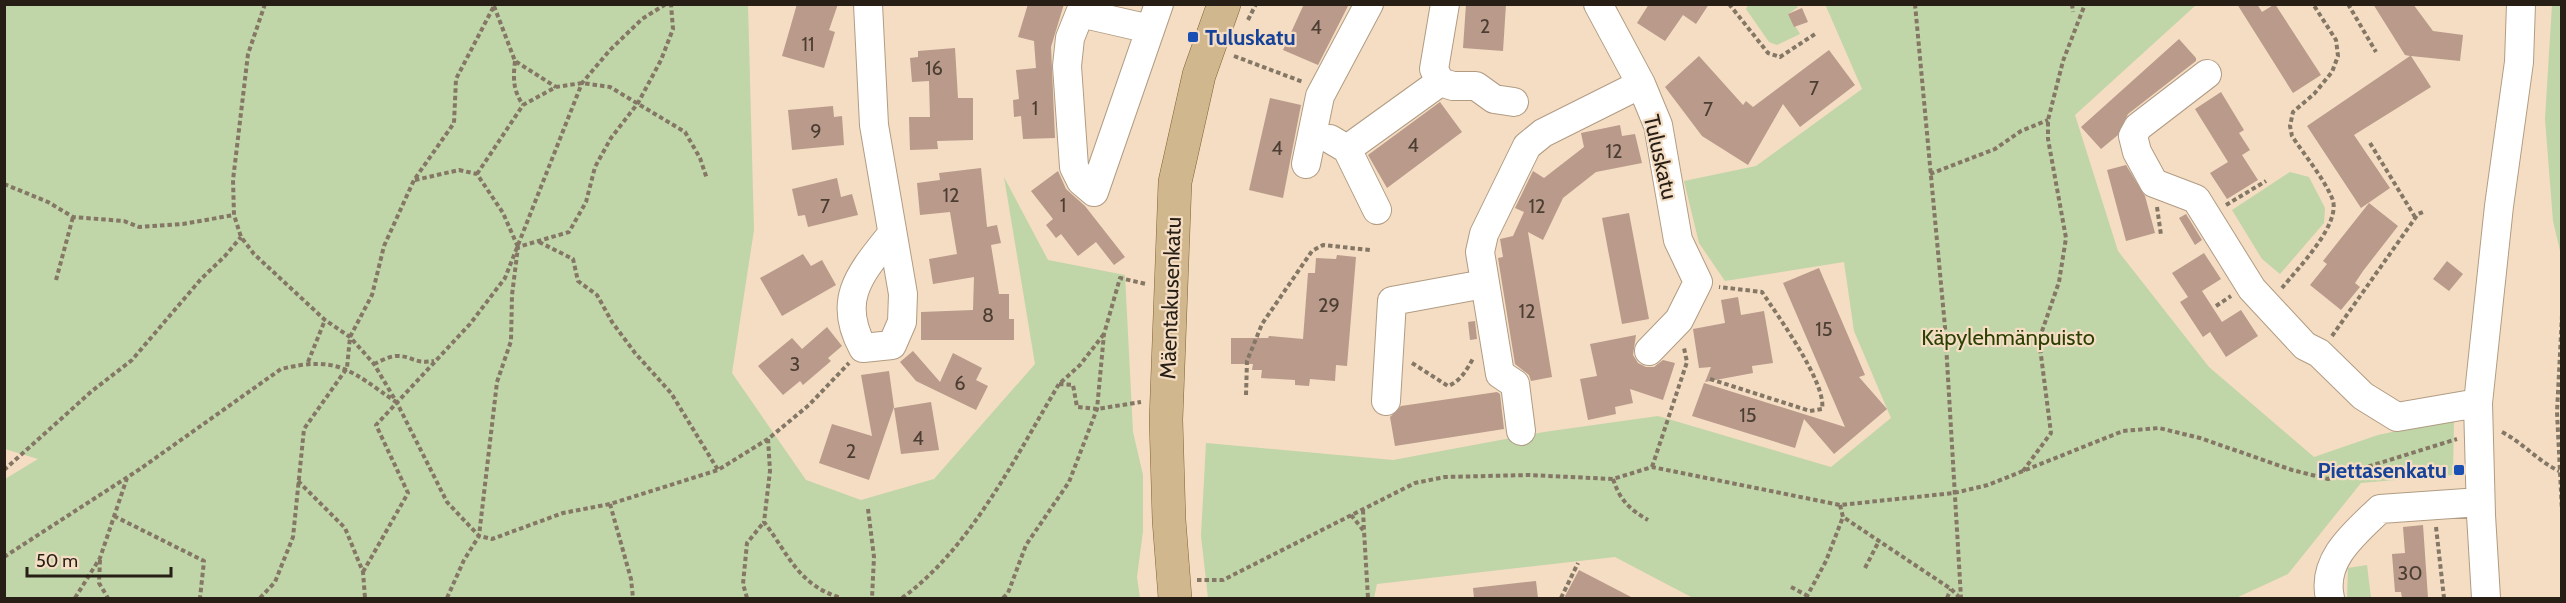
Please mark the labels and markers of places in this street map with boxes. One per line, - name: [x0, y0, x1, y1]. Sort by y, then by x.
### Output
- place label: Tuluskatu: [1205, 24, 1296, 51]
- marker: Tuluskatu: [1186, 30, 1200, 44]
- place label: Piettasenkatu: [2317, 457, 2447, 484]
- marker: Piettasenkatu: [2452, 463, 2466, 477]

